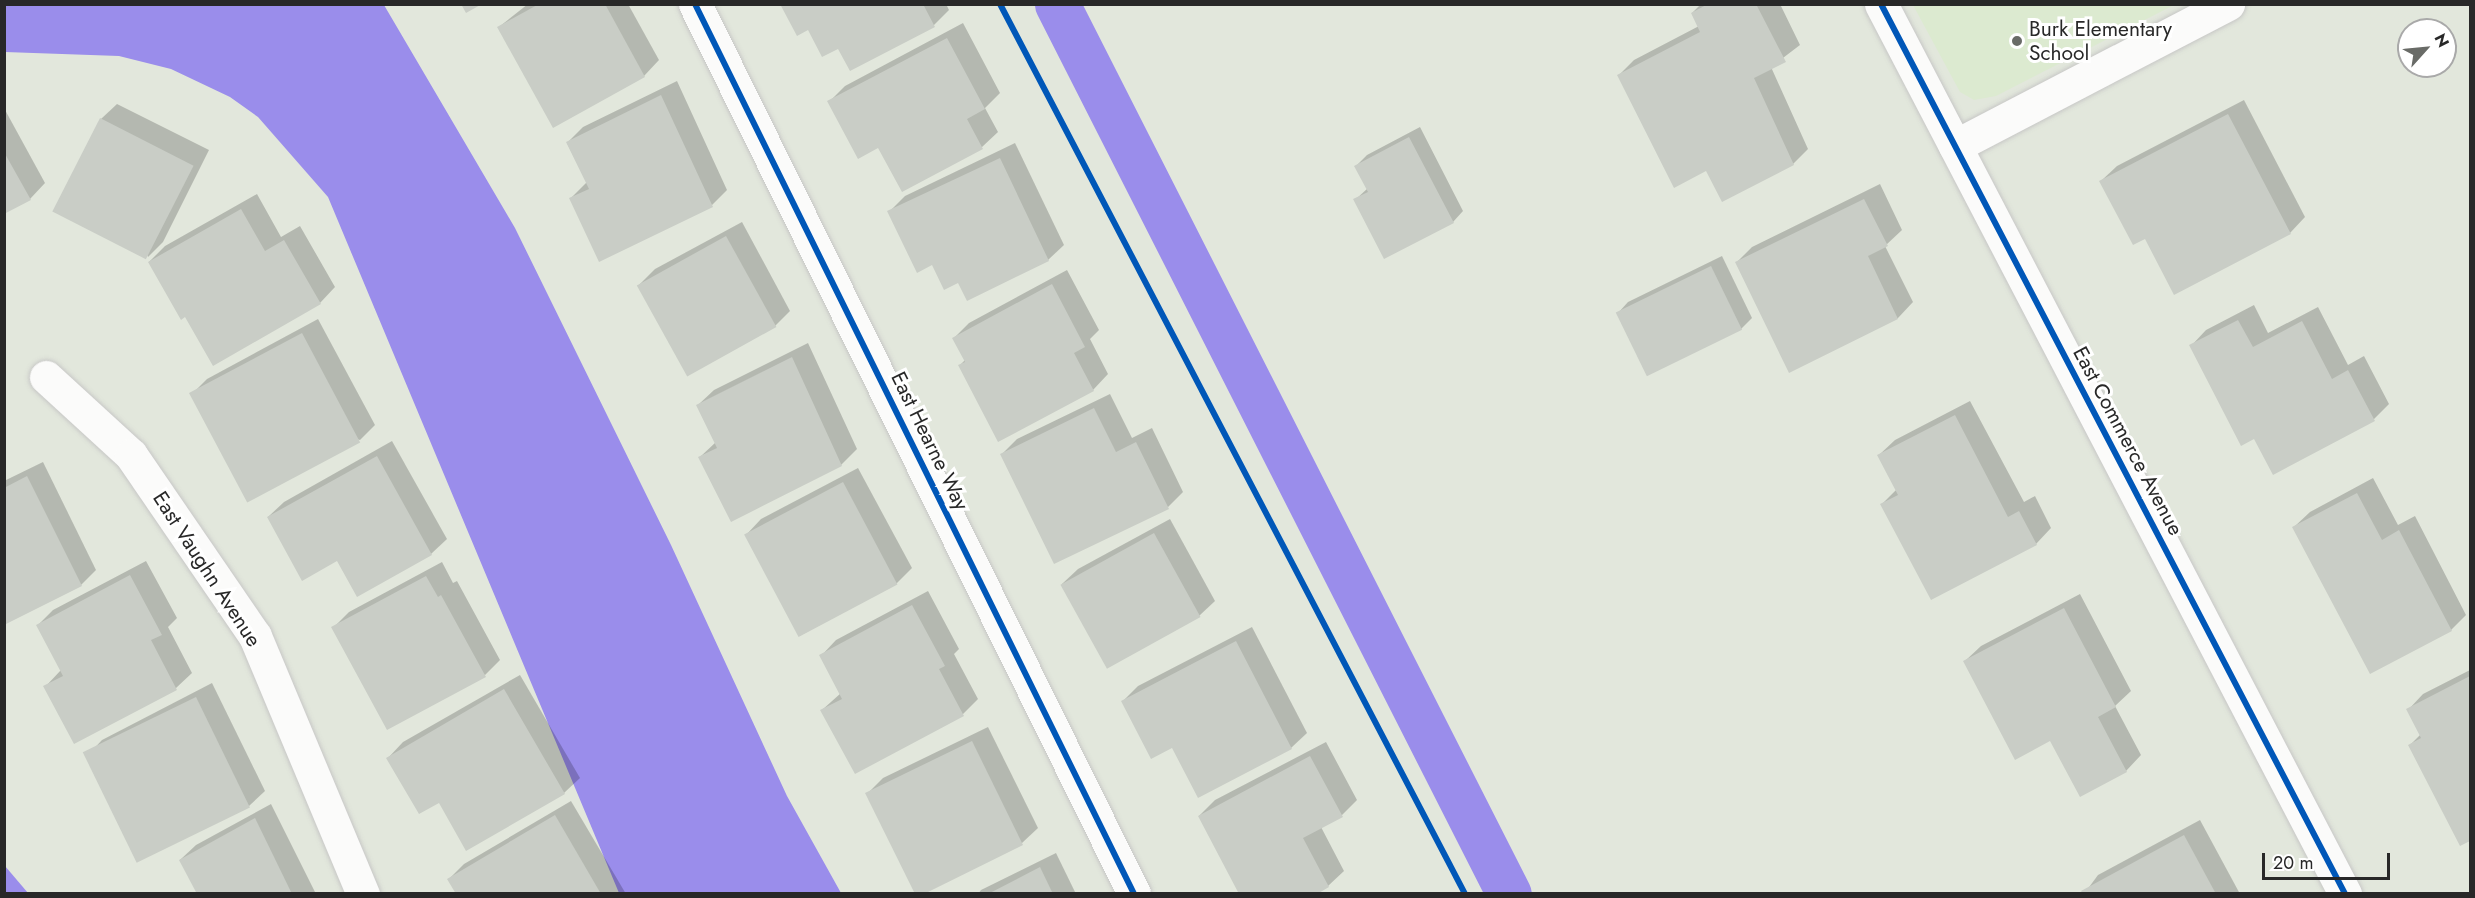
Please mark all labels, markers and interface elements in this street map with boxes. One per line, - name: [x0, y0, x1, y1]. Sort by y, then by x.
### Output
- place label: Burk Elementary School: [2029, 16, 2172, 66]
- north arrow: [2397, 18, 2457, 78]
- text: N: [2429, 30, 2455, 51]
- marker: Burk Elementary School: [2010, 34, 2024, 48]
- street label: East Commerce Avenue: [2068, 342, 2188, 540]
- street label: East Hearne Way: [886, 368, 974, 514]
- street label: East Vaughn Avenue: [147, 487, 267, 651]
- scale bar: [2265, 841, 2392, 879]
- text: 20 m: [2273, 850, 2313, 876]

